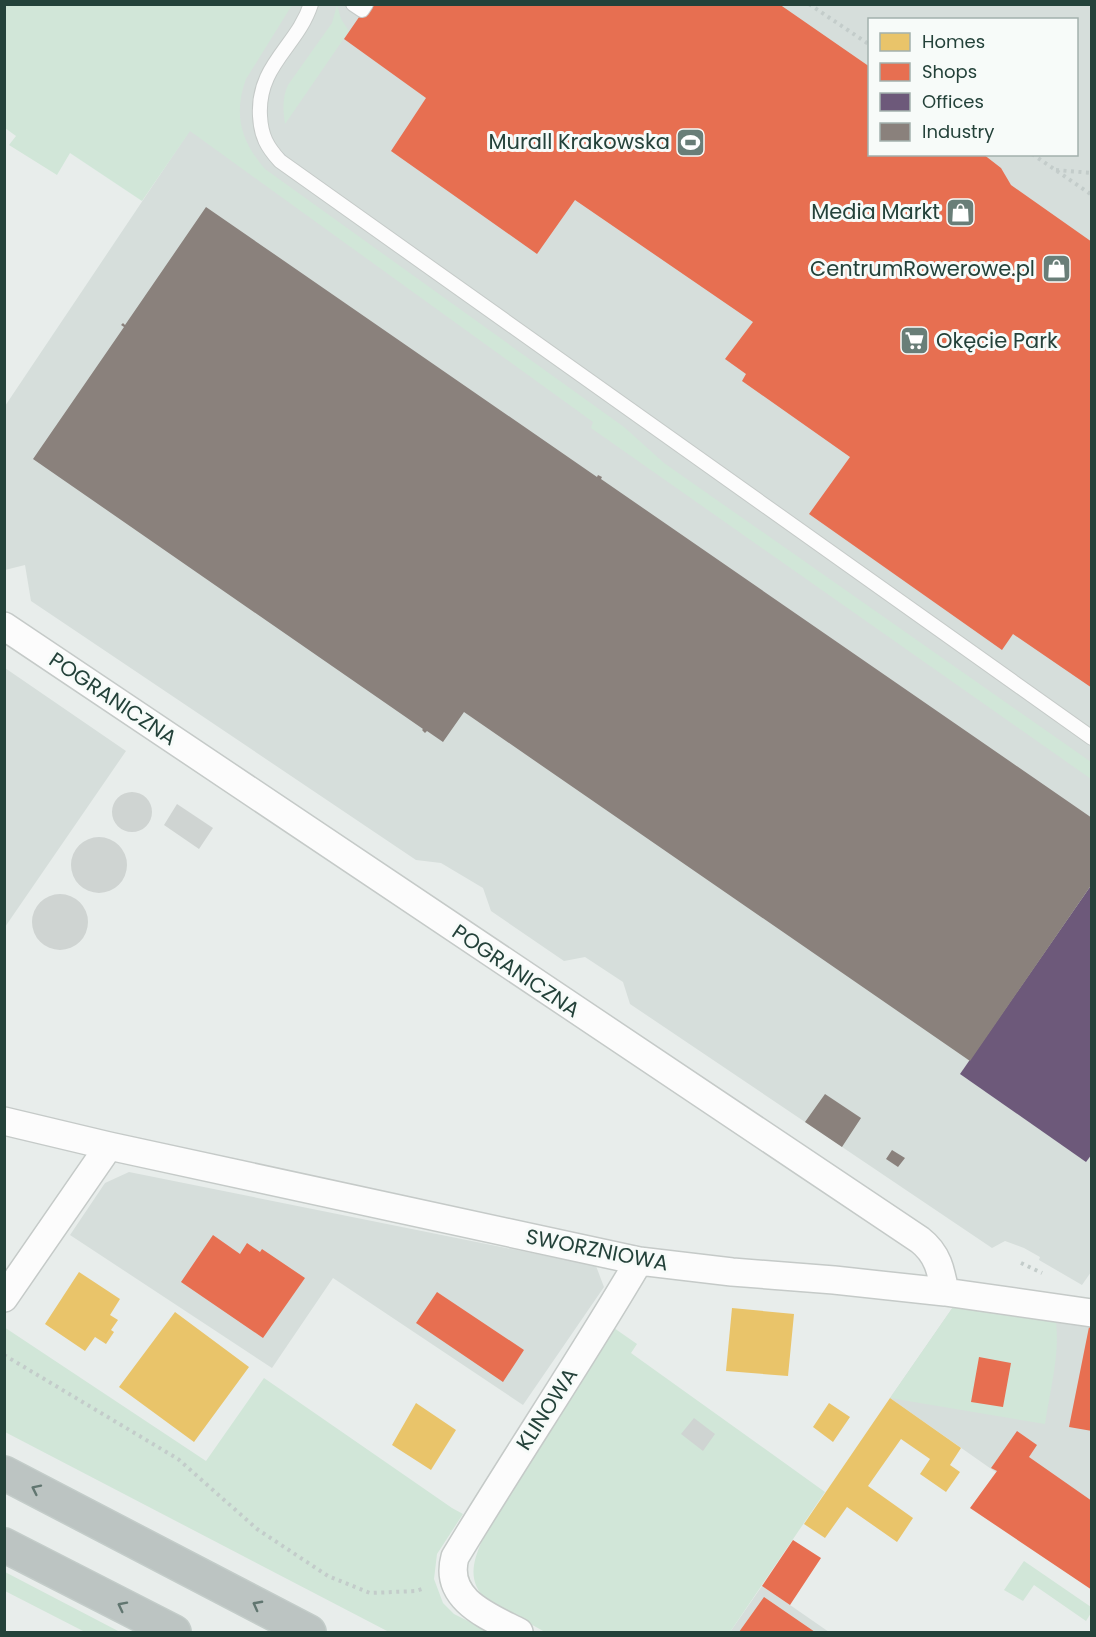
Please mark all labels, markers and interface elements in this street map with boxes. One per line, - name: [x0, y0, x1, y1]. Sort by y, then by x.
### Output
- legend: [868, 18, 1078, 156]
- text: Homes: [922, 29, 985, 54]
- text: Shops: [922, 59, 977, 84]
- text: Offices: [922, 89, 984, 114]
- text: Industry: [922, 119, 994, 144]
- sports icon: Murall Krakowska: [675, 126, 707, 158]
- place label: Murall Krakowska: [488, 127, 670, 156]
- shop icon: Media Markt: [945, 196, 977, 228]
- place label: Media Markt: [811, 197, 940, 226]
- shop icon: CentrumRowerowe.pl: [1040, 253, 1072, 285]
- place label: CentrumRowerowe.pl: [810, 254, 1035, 283]
- supermarket icon: Okęcie Park: [899, 325, 931, 357]
- place label: Okęcie Park: [936, 326, 1058, 355]
- street label: POGRANICZNA: [44, 645, 183, 752]
- street label: POGRANICZNA: [447, 917, 586, 1024]
- street label: SWORZNIOWA: [523, 1221, 671, 1278]
- street label: KLINOWA: [509, 1362, 584, 1456]
- one-way arrow: [31, 1484, 42, 1496]
- one-way arrow: [118, 1601, 129, 1613]
- one-way arrow: [253, 1601, 264, 1612]

